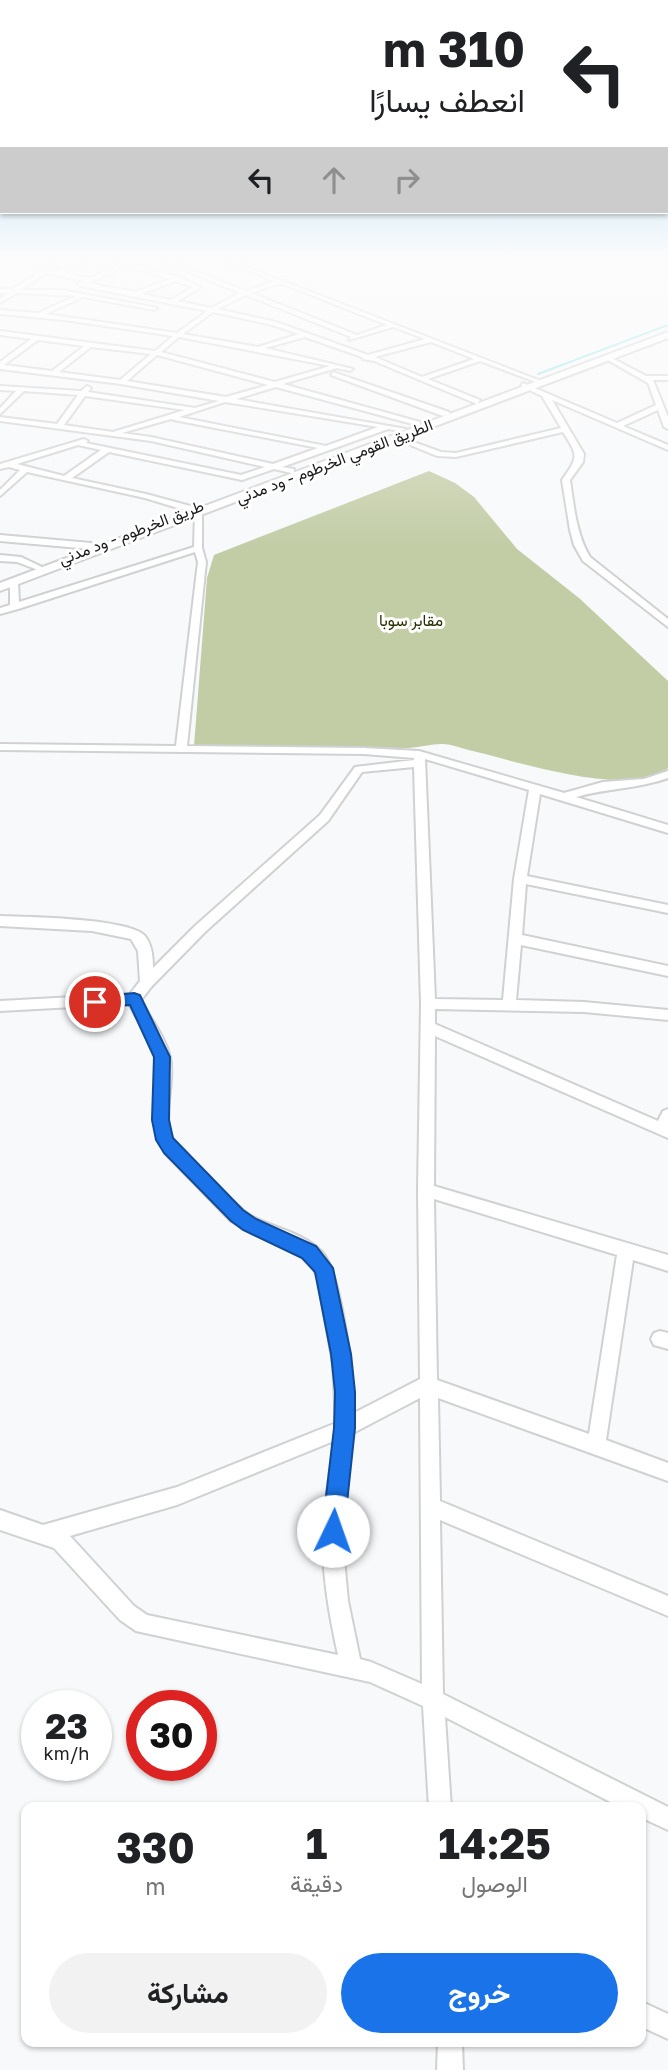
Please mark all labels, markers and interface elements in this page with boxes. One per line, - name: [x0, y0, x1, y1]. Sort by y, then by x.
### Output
- text: 310 m: [383, 19, 525, 78]
- icon: left: [549, 28, 640, 119]
- text: انعطف يسارًا: [369, 81, 525, 119]
- icon: left: [242, 161, 280, 199]
- icon: ahead: [315, 161, 353, 199]
- icon: right: [388, 161, 426, 199]
- street label: الطريق القومي الخرطوم - ود مدني: [233, 414, 437, 512]
- street label: طريق الخرطوم - ود مدني: [56, 495, 208, 573]
- park label: مقابر سوبا: [379, 610, 443, 631]
- pin: [65, 972, 125, 1032]
- icon: arrive: [76, 983, 114, 1021]
- position arrow: [296, 1494, 370, 1568]
- speed limit sign: 30: [126, 1690, 217, 1781]
- text: 23: [45, 1705, 88, 1747]
- text: km/h: [44, 1742, 89, 1764]
- text: 1: [306, 1818, 327, 1868]
- text: 14:25: [438, 1818, 551, 1868]
- text: 330: [116, 1822, 195, 1872]
- text: دقيقة: [290, 1869, 343, 1897]
- text: الوصول: [461, 1869, 528, 1897]
- text: m: [145, 1872, 166, 1900]
- button: مشاركة: [49, 1953, 327, 2033]
- button: خروج: [341, 1953, 618, 2033]

